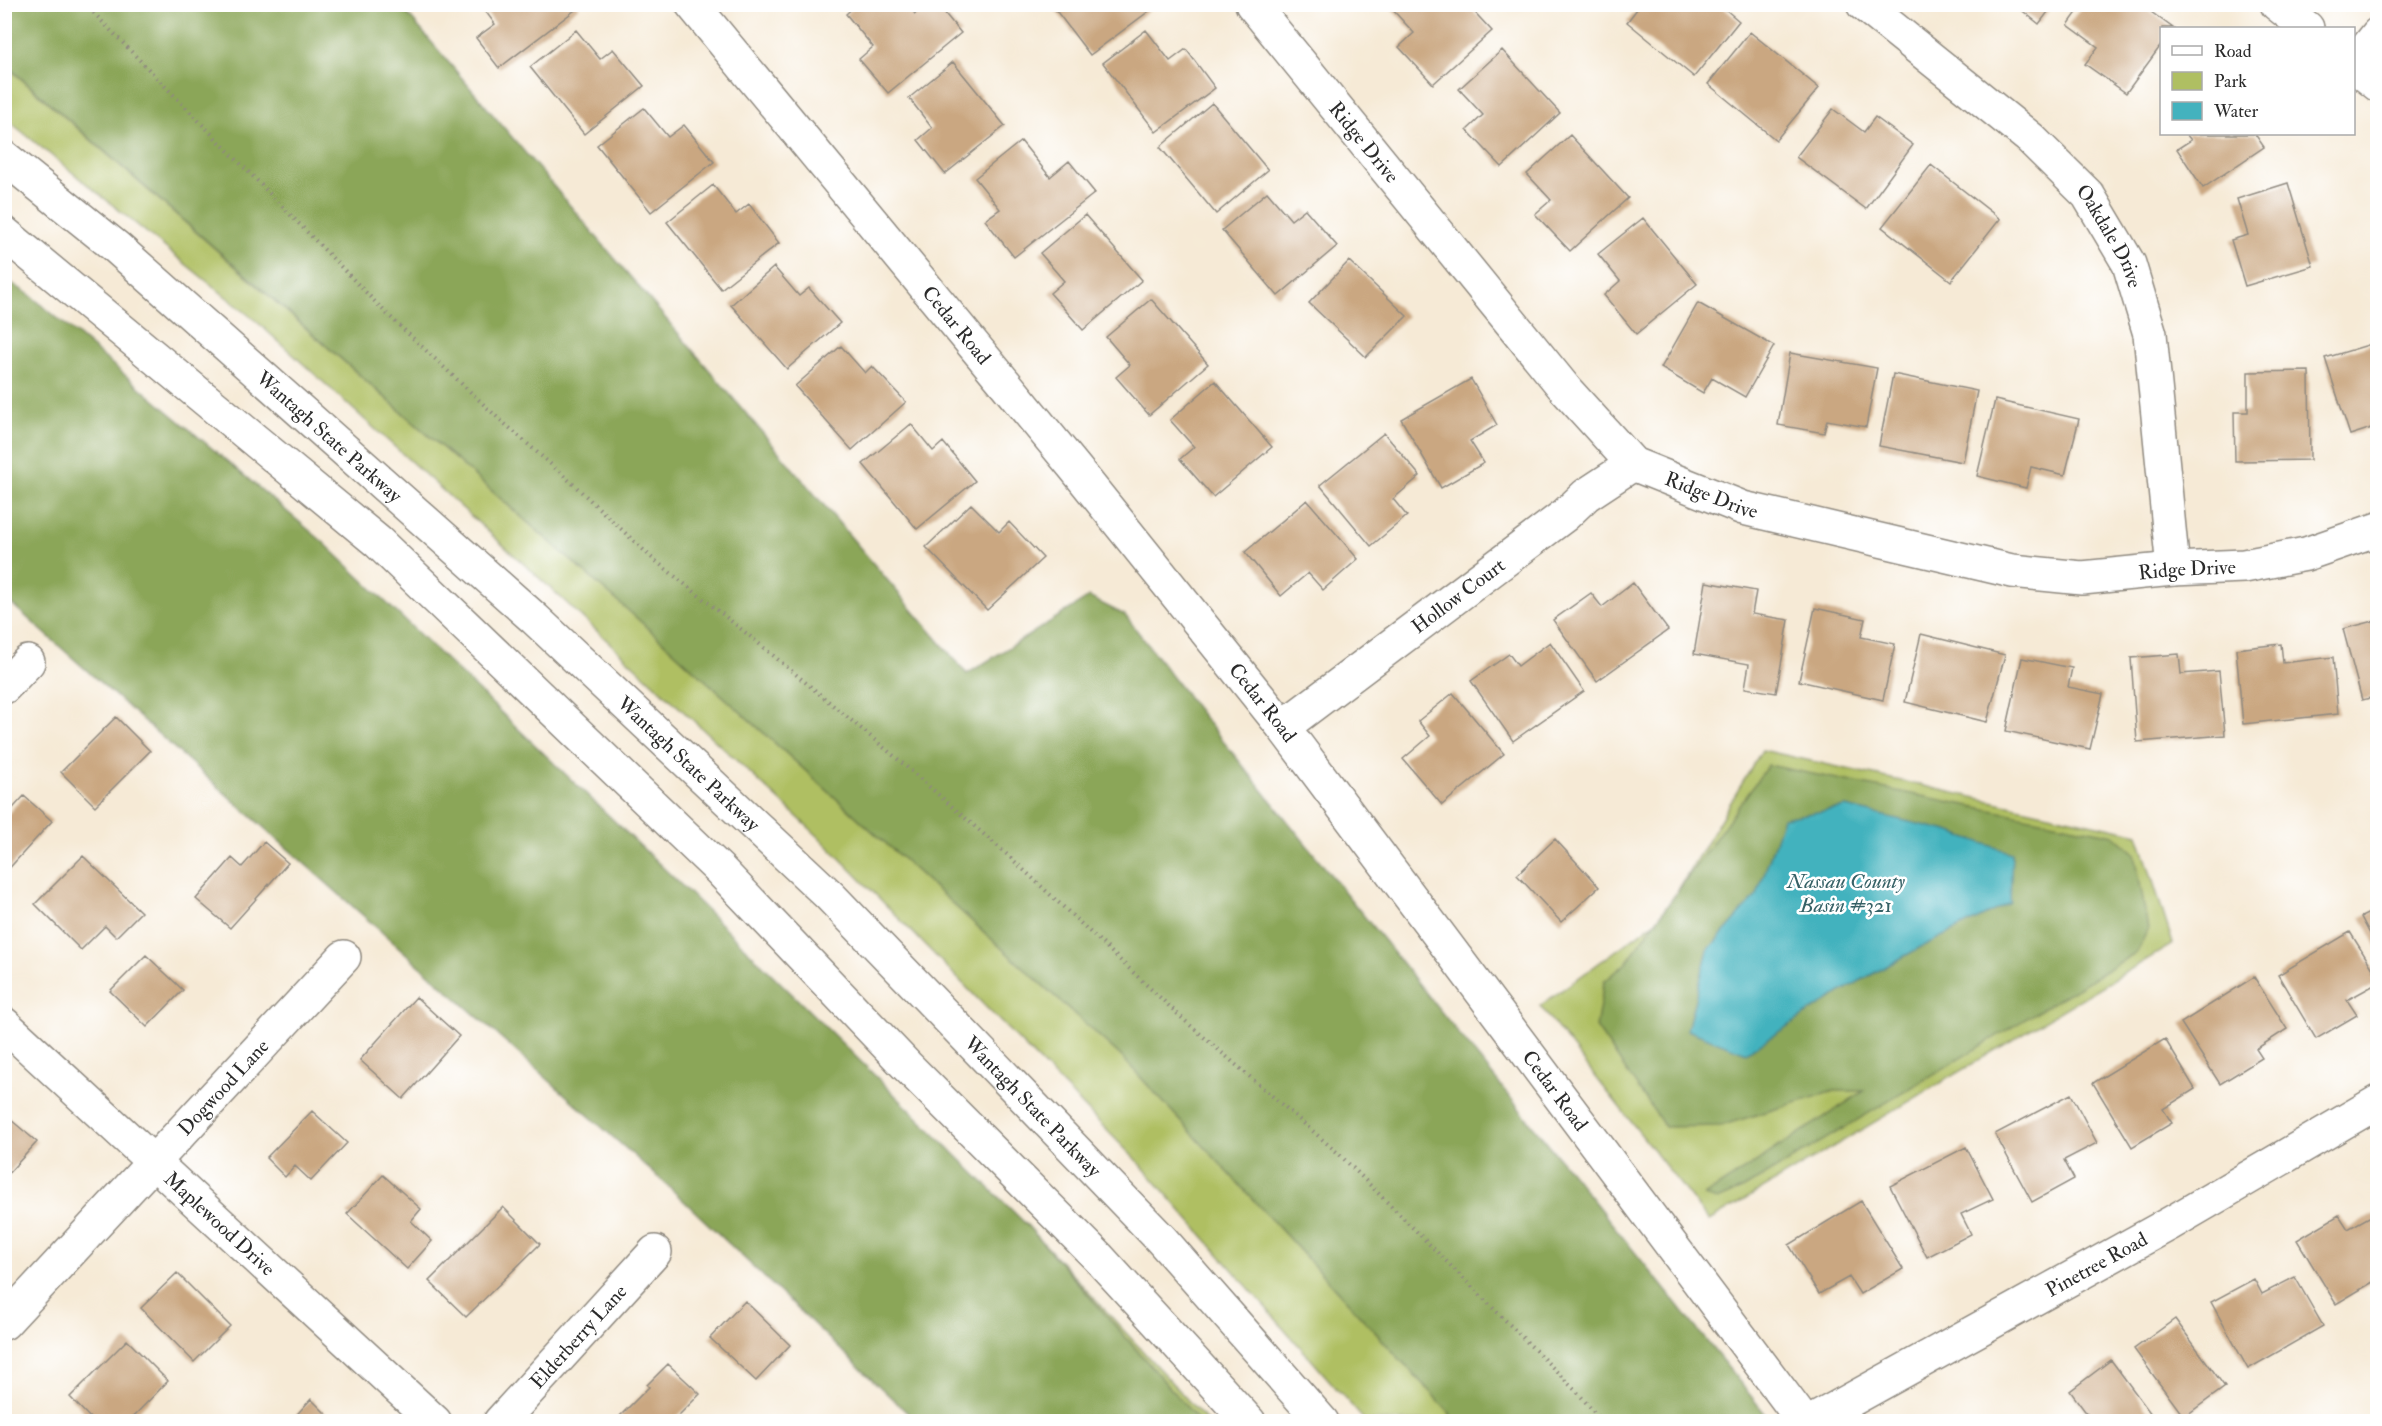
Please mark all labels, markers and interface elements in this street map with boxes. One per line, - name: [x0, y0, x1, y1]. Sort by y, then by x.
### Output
- legend: [2160, 27, 2355, 135]
- text: Road: [2214, 40, 2252, 63]
- text: Park: [2214, 70, 2247, 93]
- street label: Ridge Drive: [1324, 96, 1405, 188]
- text: Water: [2213, 100, 2258, 123]
- street label: Oakdale Drive: [2071, 178, 2148, 291]
- street label: Cedar Road: [917, 280, 997, 369]
- street label: Wantagh State Parkway: [251, 364, 408, 509]
- street label: Ridge Drive: [1662, 466, 1760, 524]
- street label: Hollow Court: [1406, 552, 1510, 639]
- street label: Ridge Drive: [2137, 554, 2236, 585]
- street label: Cedar Road: [1224, 657, 1302, 747]
- street label: Wantagh State Parkway: [612, 690, 766, 837]
- water label: Nassau County Basin #321: [1786, 868, 1906, 919]
- street label: Wantagh State Parkway: [959, 1030, 1108, 1183]
- street label: Dogwood Lane: [172, 1034, 274, 1141]
- street label: Cedar Road: [1517, 1045, 1594, 1136]
- street label: Maplewood Drive: [159, 1166, 281, 1281]
- street label: Pinetree Road: [2041, 1226, 2152, 1302]
- street label: Elderberry Lane: [524, 1279, 632, 1394]

